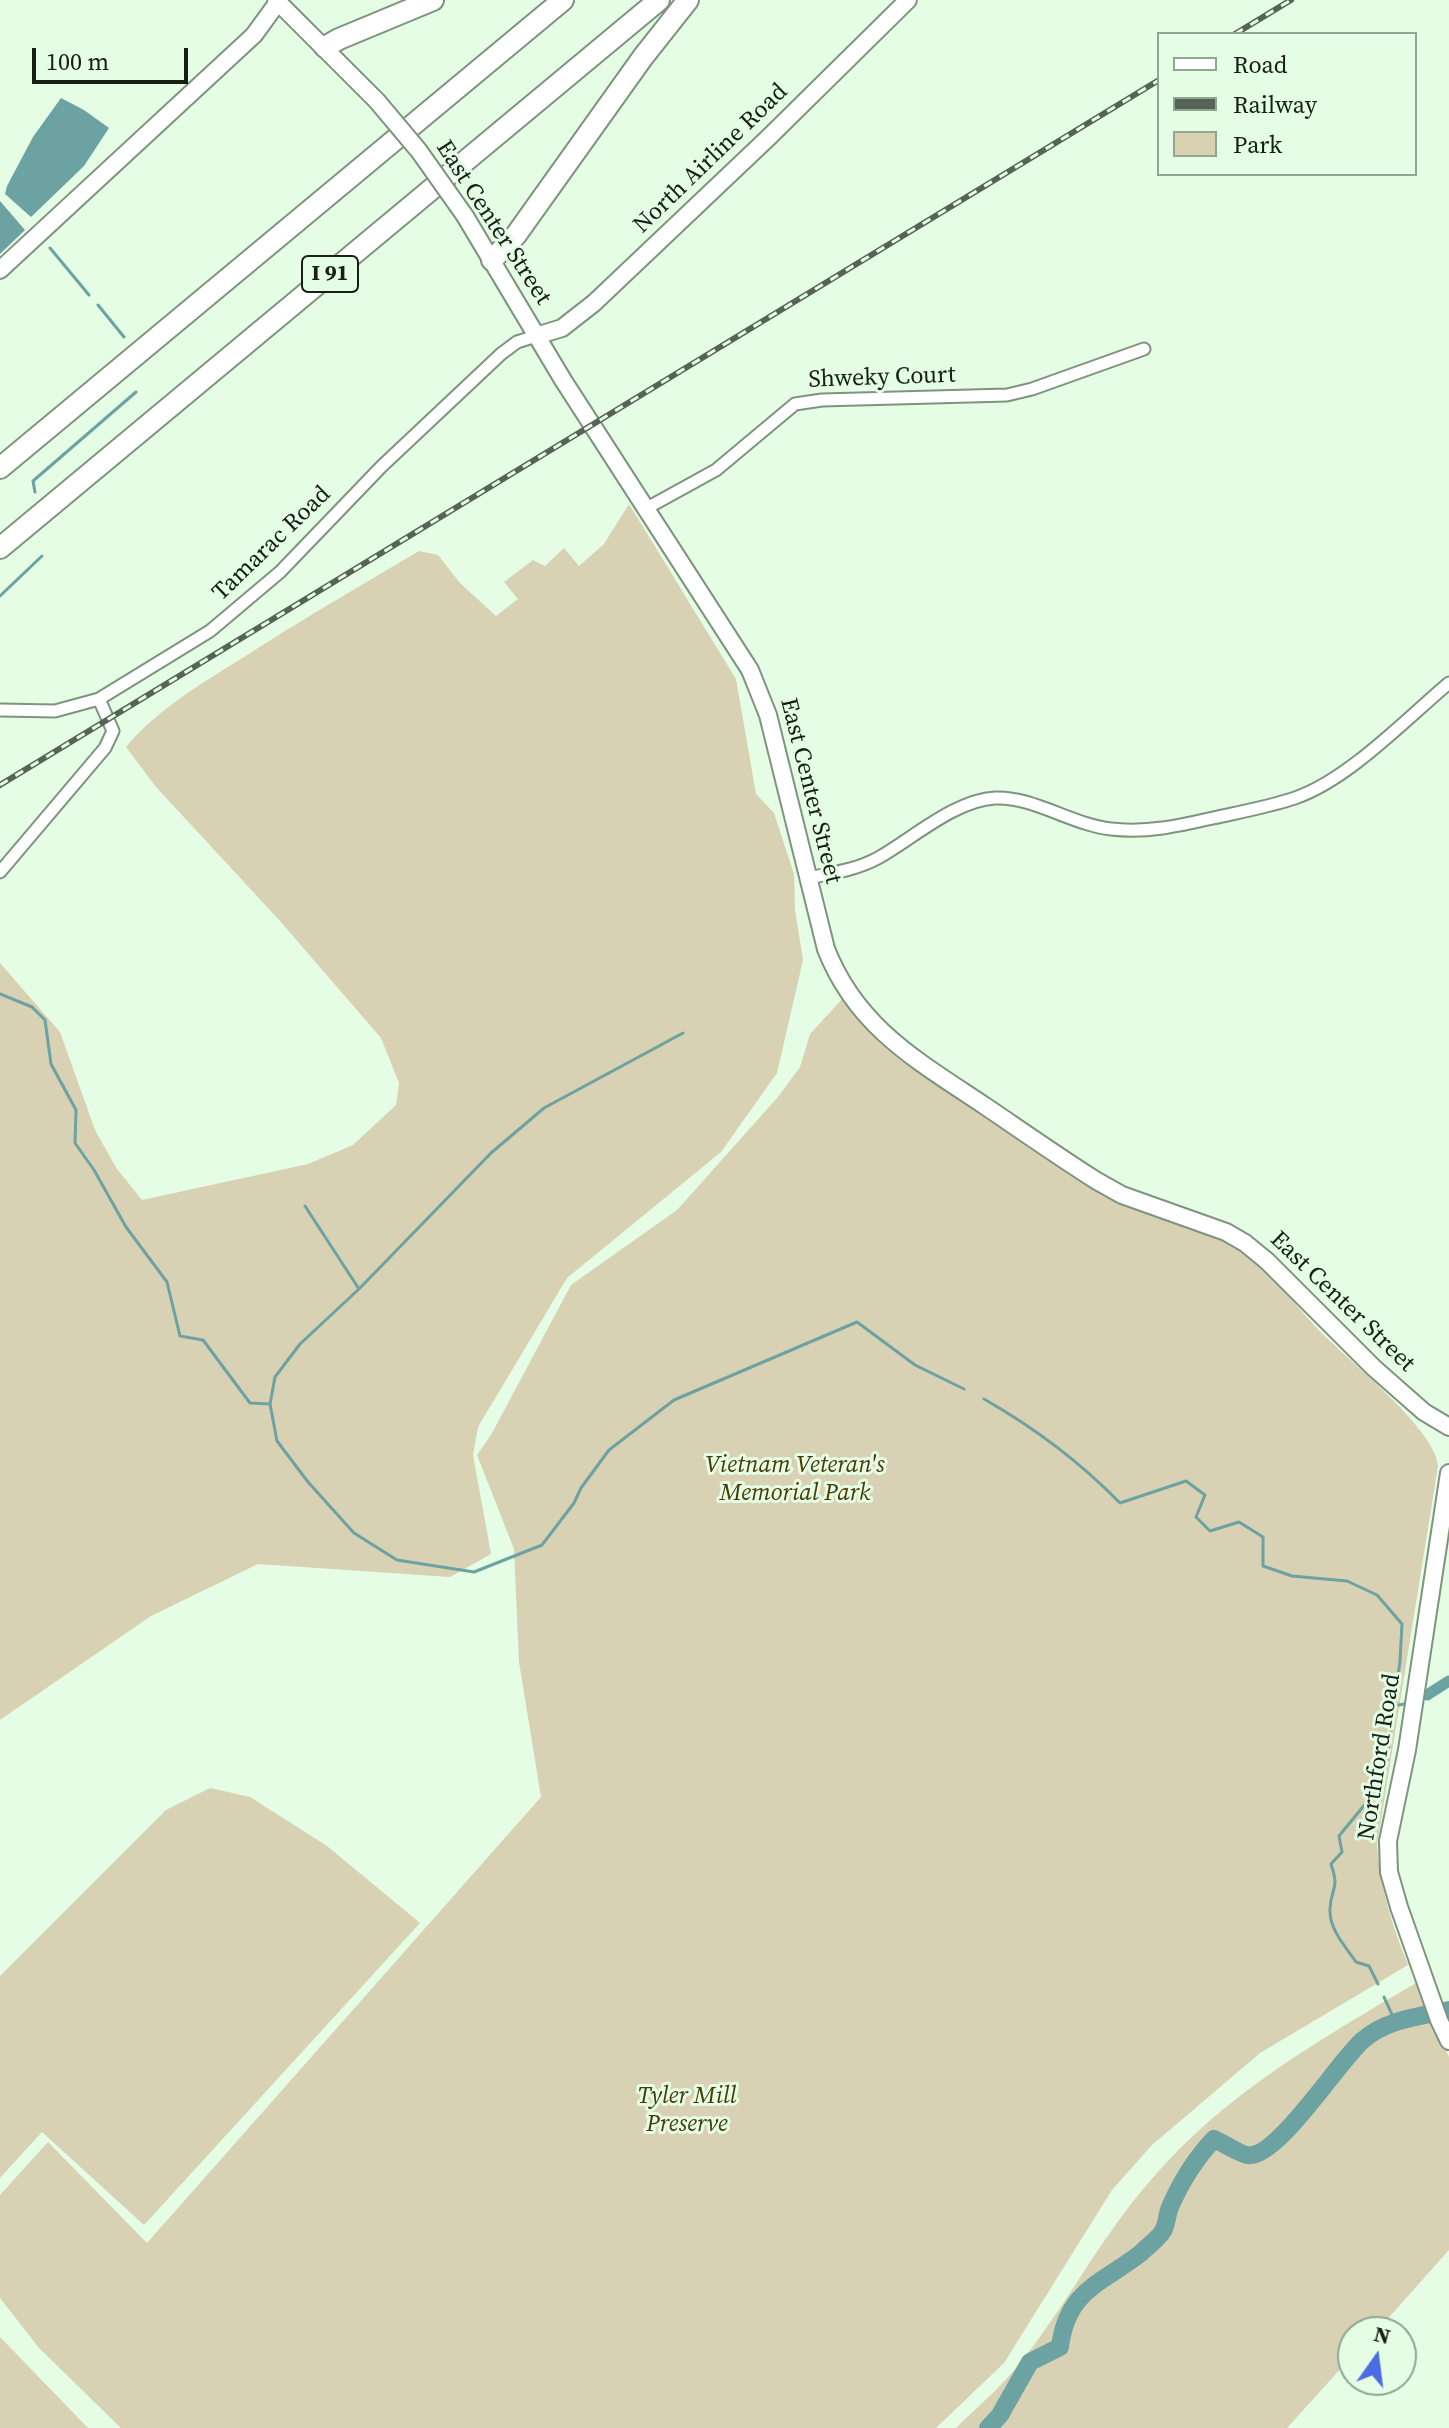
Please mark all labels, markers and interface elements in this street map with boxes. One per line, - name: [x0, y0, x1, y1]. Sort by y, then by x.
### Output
- scale bar: [36, 32, 192, 82]
- legend: [1157, 32, 1417, 176]
- text: 100 m: [46, 45, 109, 78]
- text: Road: [1233, 48, 1287, 81]
- street label: North Airline Road: [628, 78, 794, 240]
- text: Railway: [1233, 88, 1317, 121]
- text: Park: [1233, 128, 1282, 161]
- street label: East Center Street: [429, 135, 557, 311]
- road number: I 91: [302, 256, 358, 292]
- street label: Shweky Court: [808, 361, 956, 395]
- street label: Tamarac Road: [207, 480, 337, 608]
- street label: East Center Street: [773, 695, 847, 887]
- street label: East Center Street: [1264, 1226, 1420, 1378]
- park label: Vietnam Veteran's Memorial Park: [705, 1452, 885, 1508]
- street label: Northford Road: [1353, 1672, 1407, 1842]
- park label: Tyler Mill Preserve: [638, 2083, 736, 2139]
- north arrow: [1337, 2316, 1417, 2396]
- text: N: [1371, 2318, 1394, 2351]

